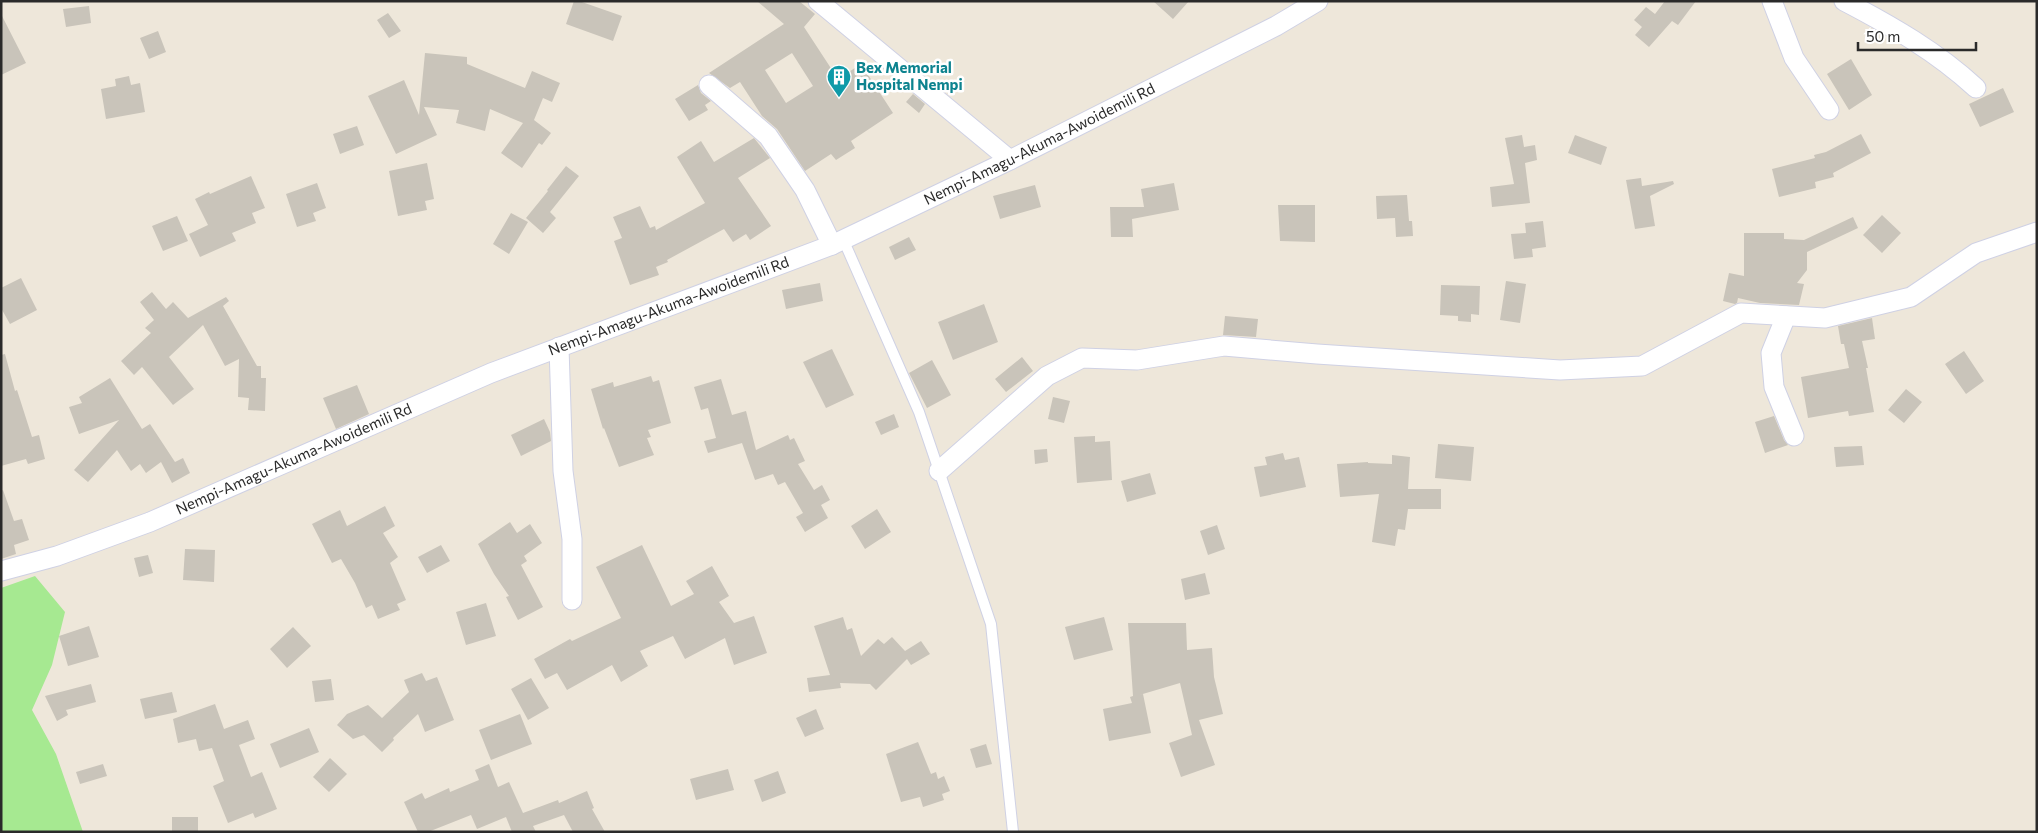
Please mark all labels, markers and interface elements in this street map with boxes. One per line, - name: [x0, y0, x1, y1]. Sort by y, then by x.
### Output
- scale bar: [1858, 20, 1976, 52]
- text: 50 m: [1866, 27, 1900, 45]
- place label: Bex Memorial Hospital Nempi: [856, 58, 963, 93]
- building icon: Bex Memorial Hospital Nempi: [826, 64, 852, 98]
- street label: Nempi-Amagu-Akuma-Awoidemili Rd: [920, 79, 1158, 208]
- street label: Nempi-Amagu-Akuma-Awoidemili Rd: [546, 252, 791, 359]
- street label: Nempi-Amagu-Akuma-Awoidemili Rd: [173, 399, 414, 518]

